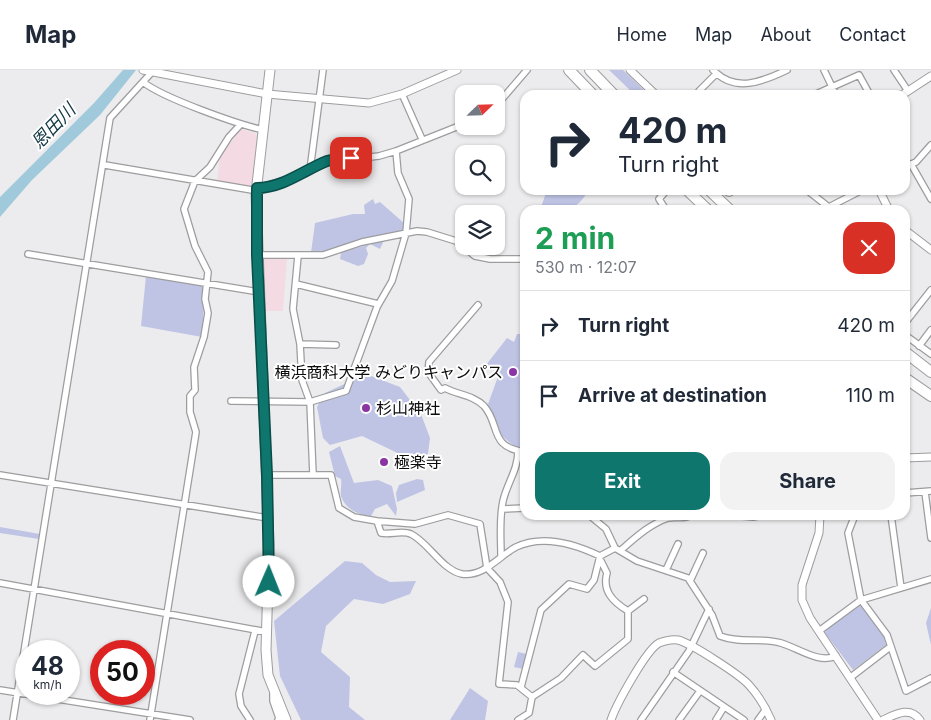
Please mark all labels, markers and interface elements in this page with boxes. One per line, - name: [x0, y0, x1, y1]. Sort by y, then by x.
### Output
- text: Map: [25, 20, 76, 49]
- text: Home: [617, 24, 667, 45]
- text: Map: [695, 24, 732, 45]
- text: About: [760, 24, 811, 45]
- text: Contact: [839, 24, 906, 45]
- north arrow: [455, 85, 505, 135]
- map controls: [455, 85, 505, 255]
- water label: 恩田川: [27, 98, 81, 153]
- text: 420 m: [618, 109, 728, 151]
- icon: right: [535, 110, 600, 175]
- pin: [330, 137, 372, 179]
- icon: arrive: [337, 144, 365, 172]
- button: search: [455, 145, 505, 195]
- text: Turn right: [618, 151, 719, 177]
- button: layers: [455, 205, 505, 255]
- text: 2 min: [535, 220, 615, 256]
- button: close: [843, 222, 895, 274]
- text: 530 m · 12:07: [535, 257, 637, 277]
- icon: right: [535, 312, 563, 340]
- text: Turn right: [578, 314, 669, 337]
- text: 420 m: [837, 314, 895, 337]
- place label: 横浜商科大学 みどりキャンパス: [274, 362, 503, 382]
- marker: 横浜商科大学 みどりキャンパス: [507, 366, 519, 378]
- icon: arrive: [535, 382, 563, 410]
- text: Arrive at destination: [578, 384, 767, 407]
- text: 110 m: [846, 384, 895, 407]
- place label: 杉山神社: [376, 398, 440, 418]
- marker: 杉山神社: [360, 402, 372, 414]
- place label: 極楽寺: [394, 452, 442, 472]
- button: Exit: [535, 452, 710, 510]
- button: Share: [720, 452, 895, 510]
- marker: 極楽寺: [378, 456, 390, 468]
- position arrow: [242, 555, 294, 607]
- speed limit sign: 50: [90, 640, 155, 705]
- text: 48: [31, 651, 64, 681]
- text: km/h: [33, 677, 62, 692]

